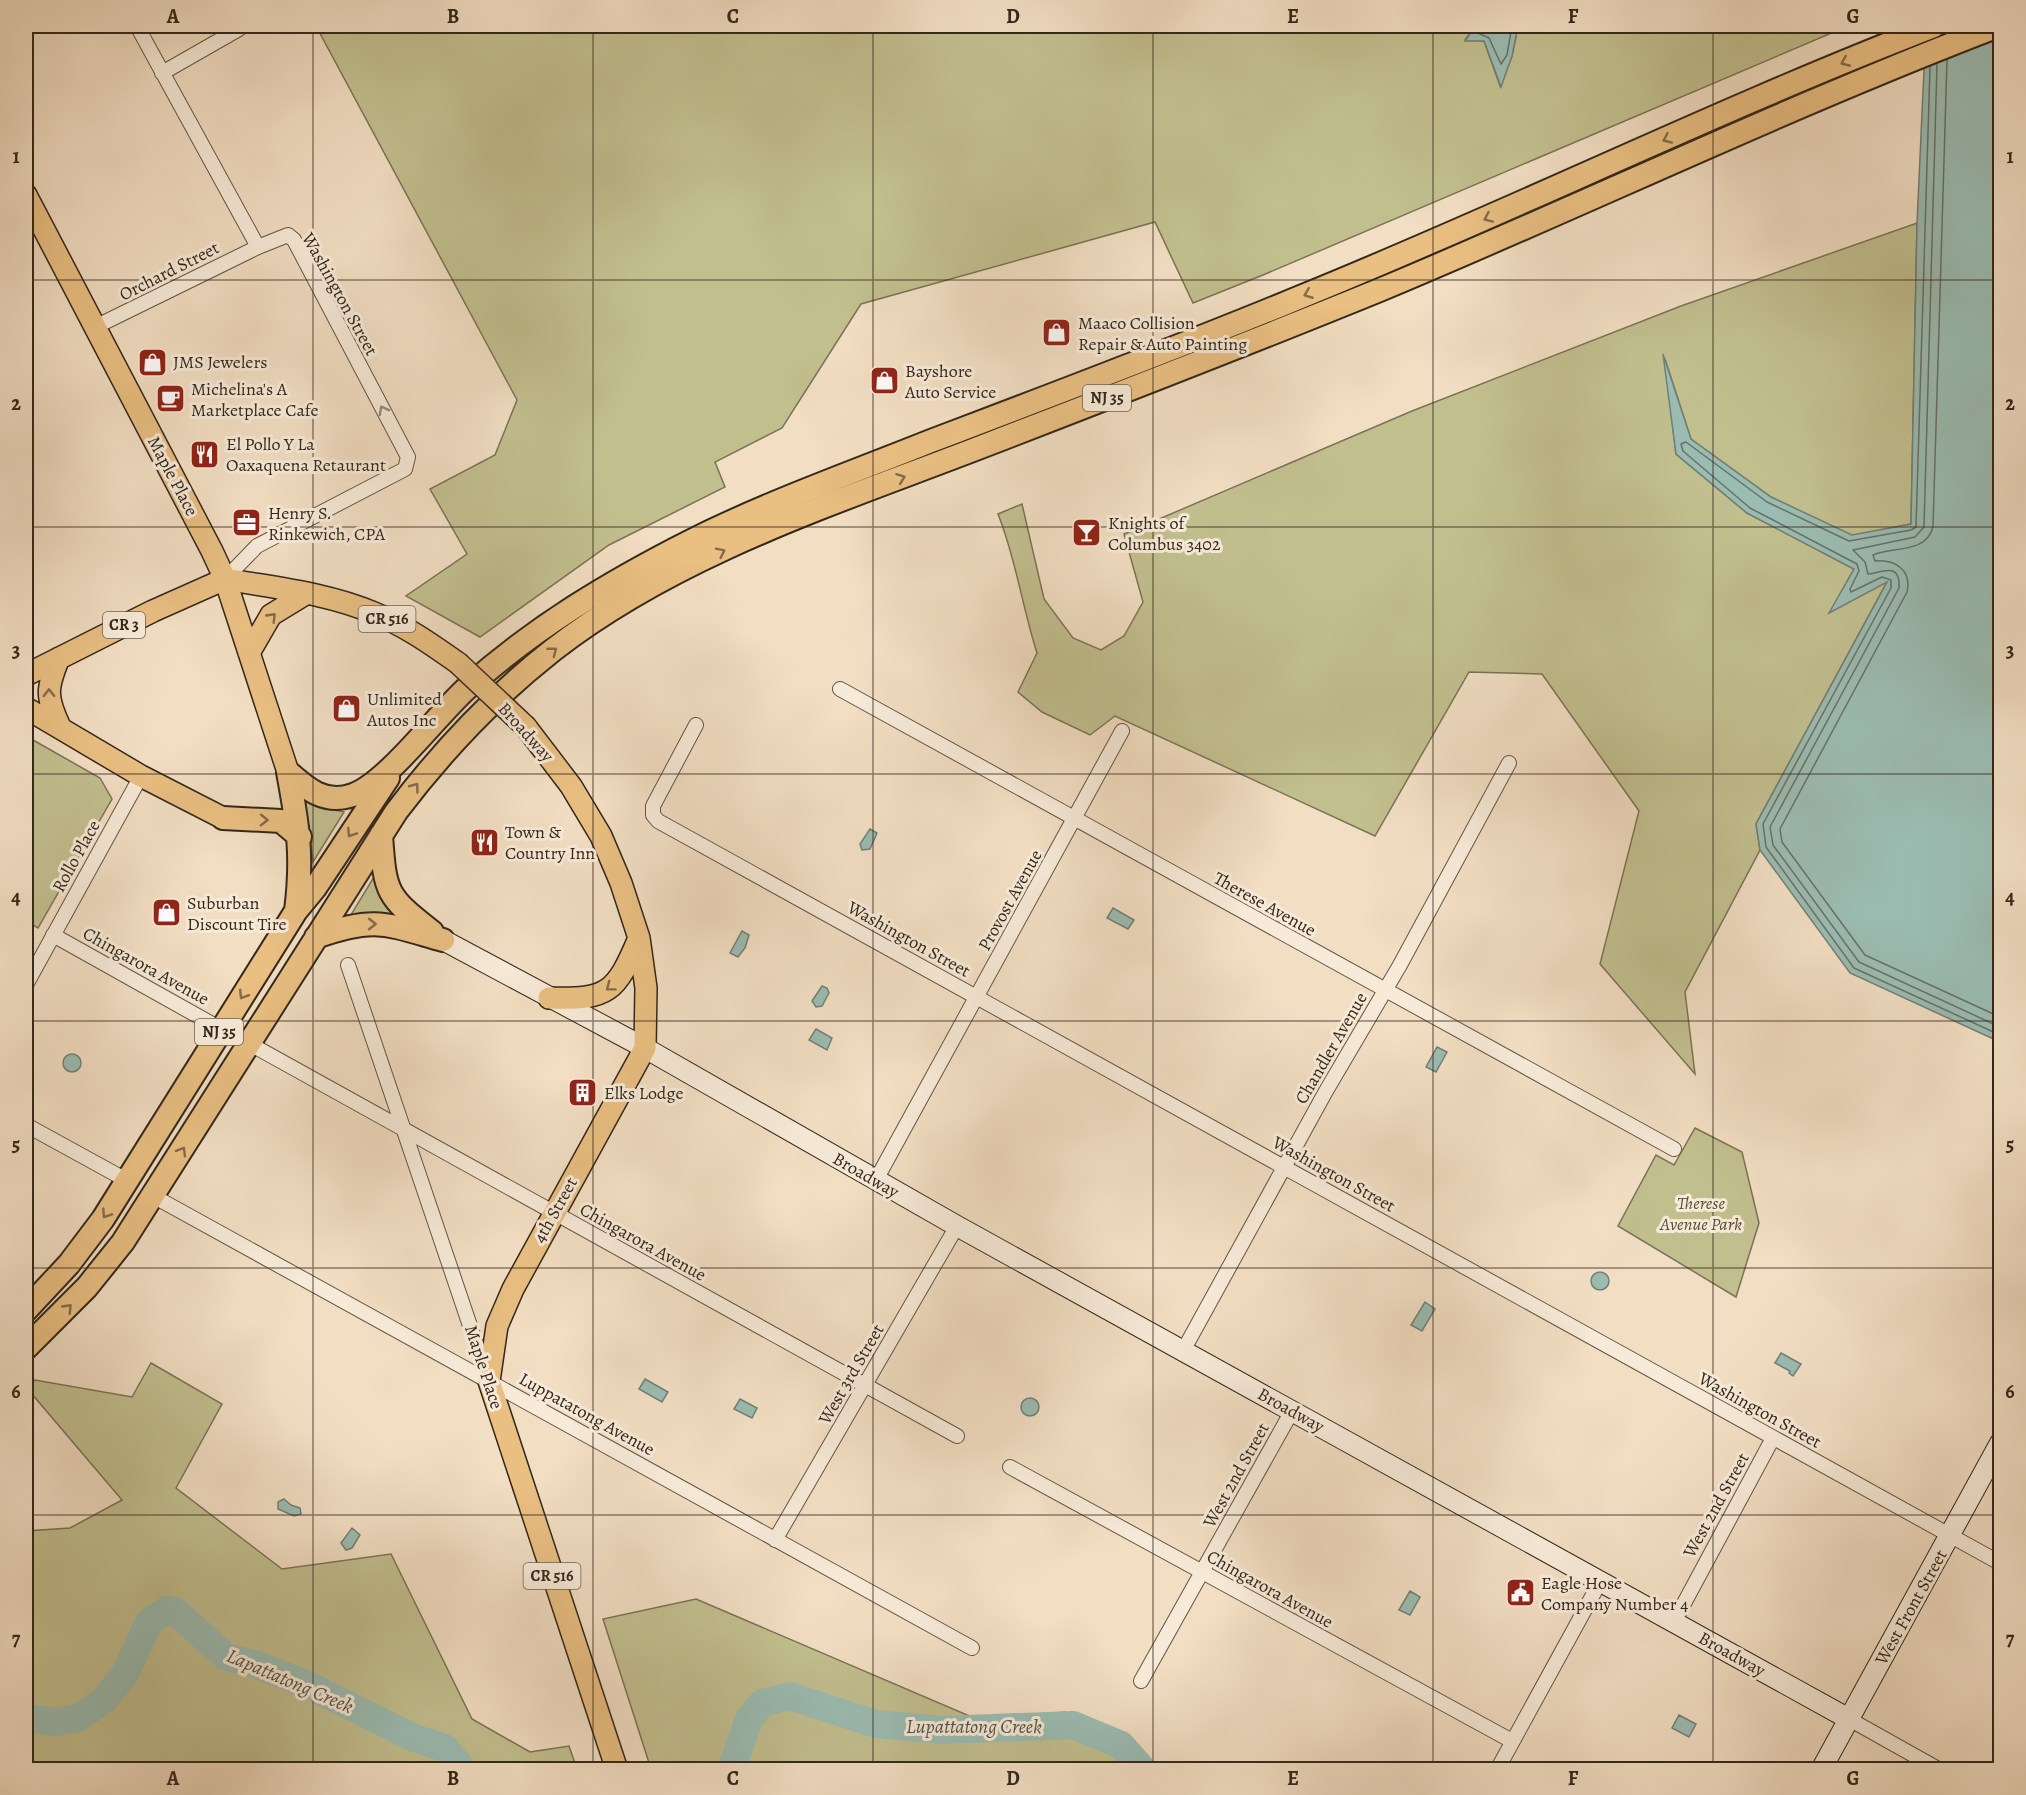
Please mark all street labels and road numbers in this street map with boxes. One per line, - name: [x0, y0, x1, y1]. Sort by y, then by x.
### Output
- street label: Washington Street: [296, 227, 384, 360]
- street label: Orchard Street: [115, 236, 223, 306]
- road number: NJ 35: [1083, 385, 1131, 411]
- street label: Maple Place: [142, 432, 204, 520]
- road number: CR 516: [358, 606, 416, 632]
- road number: CR 3: [103, 612, 145, 638]
- street label: Broadway: [493, 697, 560, 768]
- street label: Rollo Place: [46, 816, 106, 896]
- street label: Provost Avenue: [972, 845, 1048, 955]
- street label: Therese Avenue: [1210, 866, 1320, 942]
- street label: Washington Street: [842, 895, 975, 983]
- street label: Chingarora Avenue: [79, 921, 213, 1011]
- street label: Chandler Avenue: [1289, 988, 1373, 1108]
- road number: NJ 35: [195, 1019, 243, 1045]
- street label: Washington Street: [1267, 1130, 1400, 1218]
- street label: Broadway: [828, 1146, 904, 1204]
- street label: 4th Street: [527, 1173, 583, 1247]
- street label: Chingarora Avenue: [576, 1197, 710, 1287]
- street label: West 3rd Street: [812, 1319, 889, 1429]
- street label: Maple Place: [459, 1322, 509, 1412]
- street label: Washington Street: [1693, 1366, 1826, 1454]
- street label: Luppatatong Avenue: [515, 1367, 659, 1461]
- street label: Broadway: [1253, 1382, 1329, 1439]
- street label: West 2nd Street: [1197, 1418, 1275, 1532]
- street label: West 2nd Street: [1677, 1448, 1755, 1562]
- street label: Chingarora Avenue: [1203, 1544, 1337, 1634]
- street label: West Front Street: [1869, 1545, 1953, 1670]
- road number: CR 516: [524, 1563, 580, 1589]
- street label: Broadway: [1694, 1626, 1770, 1683]

